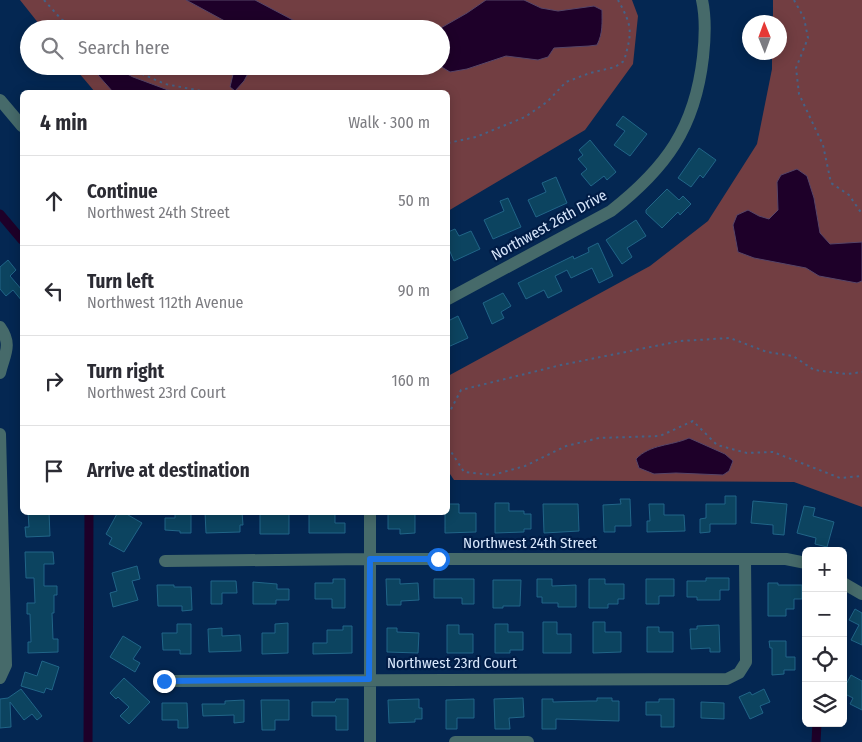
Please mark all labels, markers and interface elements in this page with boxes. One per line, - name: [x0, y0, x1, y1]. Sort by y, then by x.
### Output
- north arrow: [742, 15, 787, 60]
- search box: [20, 20, 450, 75]
- icon: search: [38, 34, 66, 62]
- text: Search here: [78, 36, 170, 59]
- text: 4 min: [40, 110, 88, 136]
- text: Walk · 300 m: [348, 113, 430, 132]
- text: Continue: [87, 180, 158, 203]
- street label: Northwest 26th Drive: [488, 186, 610, 264]
- icon: ahead: [40, 187, 68, 215]
- text: 50 m: [398, 191, 430, 210]
- text: Northwest 24th Street: [87, 203, 230, 222]
- text: Turn left: [87, 270, 154, 293]
- icon: left: [40, 277, 68, 305]
- text: 90 m: [398, 281, 430, 300]
- text: Northwest 112th Avenue: [87, 293, 243, 312]
- text: Turn right: [87, 360, 164, 383]
- icon: right: [40, 367, 68, 395]
- text: 160 m: [391, 371, 430, 390]
- text: Northwest 23rd Court: [87, 383, 226, 402]
- icon: arrive: [40, 457, 68, 485]
- text: Arrive at destination: [87, 459, 250, 482]
- street label: Northwest 24th Street: [463, 534, 597, 552]
- map controls: [802, 547, 847, 727]
- button: +: [802, 547, 847, 592]
- route start: [427, 548, 450, 571]
- button: −: [802, 592, 847, 637]
- button: locate: [802, 637, 847, 682]
- street label: Northwest 23rd Court: [387, 654, 517, 672]
- route end: [153, 670, 176, 693]
- button: layers: [802, 682, 847, 727]

